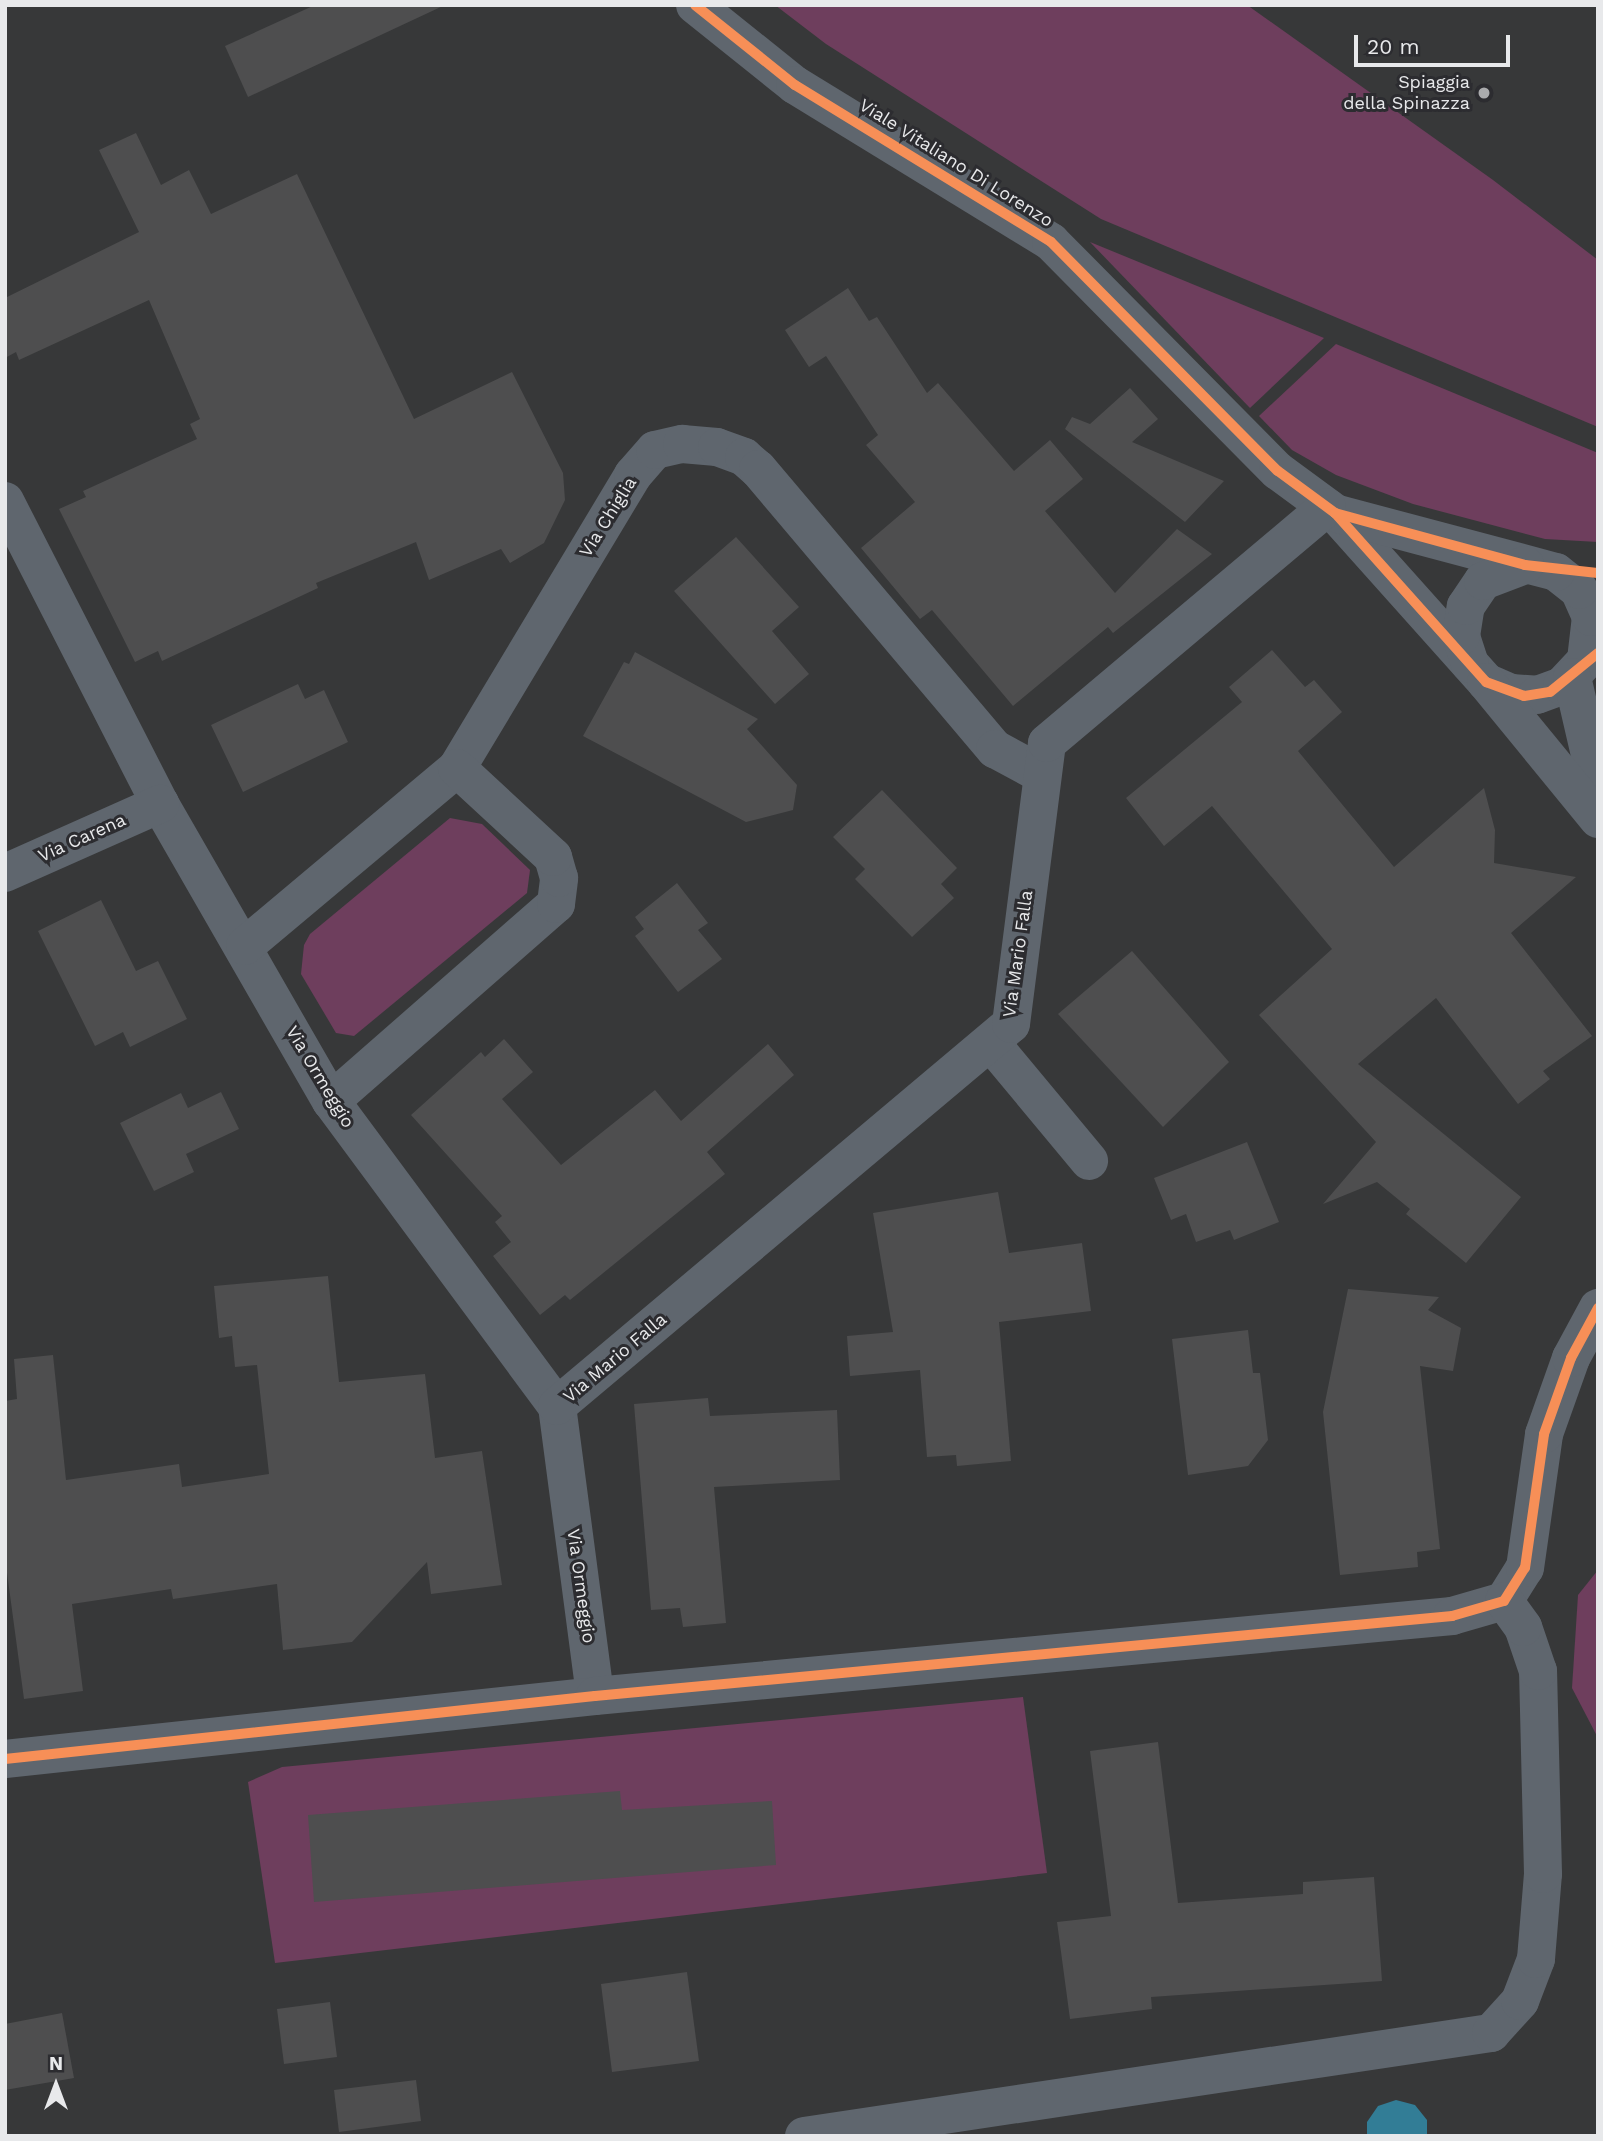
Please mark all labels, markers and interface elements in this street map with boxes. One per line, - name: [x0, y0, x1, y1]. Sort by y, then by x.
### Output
- scale bar: [1358, 21, 1514, 65]
- text: 20 m: [1367, 34, 1419, 59]
- place label: Spiaggia della Spinazza: [1343, 72, 1470, 114]
- marker: Spiaggia della Spinazza: [1476, 85, 1492, 101]
- street label: Viale Vitaliano Di Lorenzo: [855, 94, 1057, 232]
- street label: Via Chiglia: [575, 473, 641, 561]
- street label: Via Carena: [35, 809, 129, 867]
- street label: Via Mario Falla: [998, 889, 1038, 1019]
- street label: Via Ormeggio: [281, 1022, 359, 1132]
- street label: Via Mario Falla: [559, 1308, 671, 1408]
- street label: Via Ormeggio: [562, 1527, 600, 1645]
- north arrow: [21, 2050, 91, 2120]
- text: N: [49, 2052, 63, 2075]

